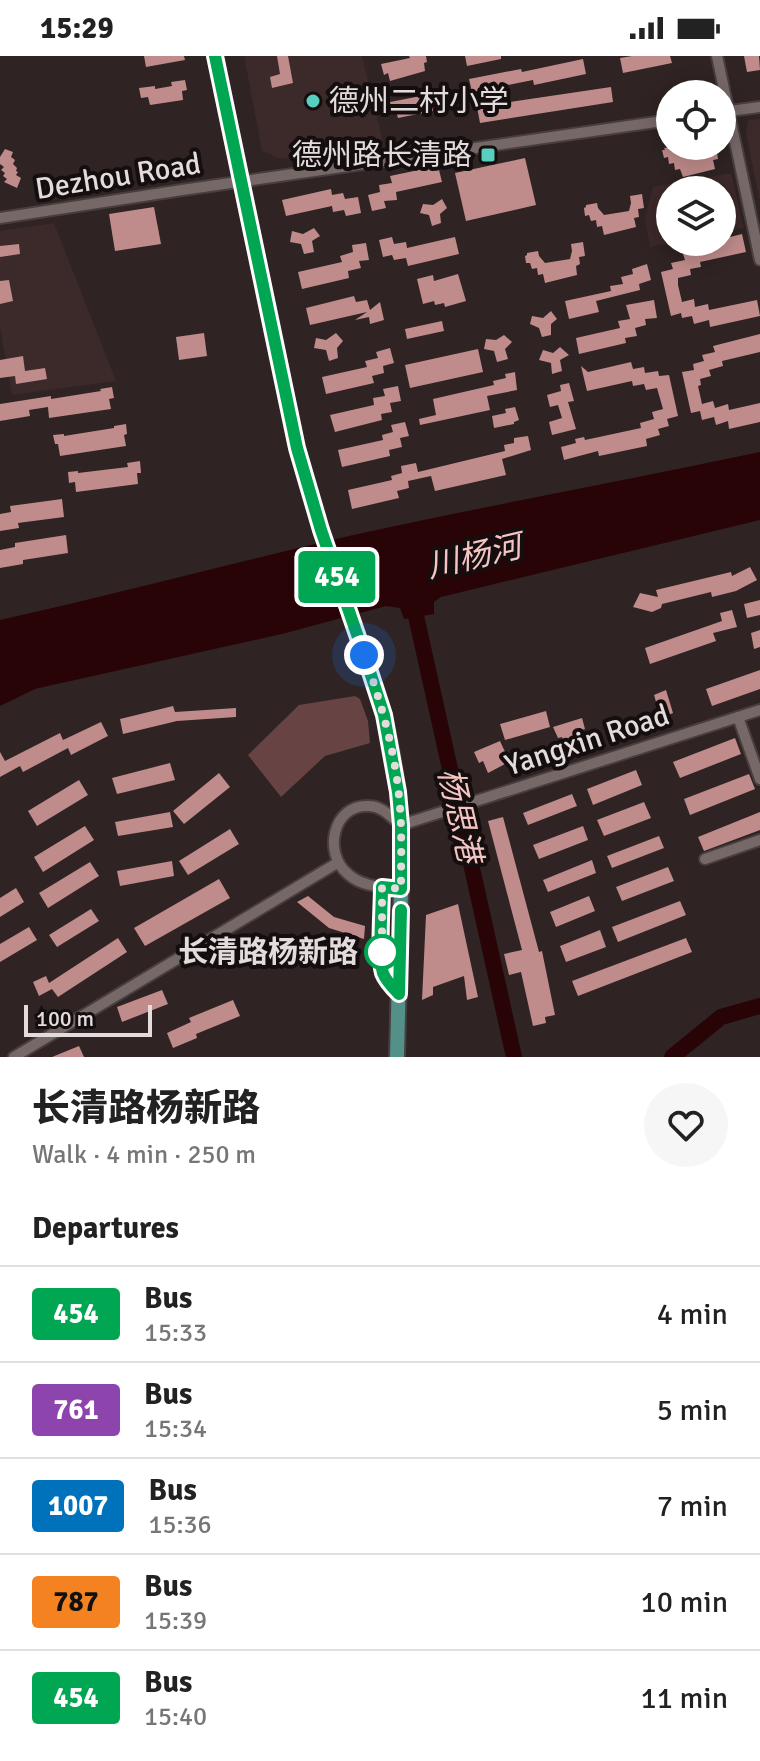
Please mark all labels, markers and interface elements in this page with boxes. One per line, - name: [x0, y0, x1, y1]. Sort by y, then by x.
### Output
- text: 15:29: [40, 10, 114, 47]
- map controls: [656, 80, 736, 256]
- button: locate: [656, 80, 736, 160]
- place label: 德州二村小学: [329, 83, 509, 120]
- marker: 德州二村小学: [304, 92, 322, 110]
- place label: 德州路长清路: [292, 137, 472, 174]
- street label: Dezhou Road: [33, 145, 203, 208]
- marker: 德州路长清路: [479, 146, 497, 164]
- button: layers: [656, 176, 736, 256]
- water label: 川杨河: [423, 525, 531, 586]
- line badge: 454: [291, 551, 383, 603]
- text: 454: [314, 560, 360, 594]
- your location: [344, 635, 384, 675]
- street label: Yangxin Road: [500, 697, 674, 784]
- water label: 杨思港: [430, 764, 490, 870]
- place label: 长清路杨新路: [178, 934, 358, 971]
- marker: 长清路杨新路: [365, 935, 399, 969]
- scale bar: [24, 1001, 152, 1037]
- text: 100 m: [36, 1005, 94, 1032]
- button: heart: [644, 1083, 728, 1167]
- text: 长清路杨新路: [32, 1085, 260, 1132]
- text: Walk · 4 min · 250 m: [32, 1139, 256, 1171]
- text: Departures: [32, 1210, 179, 1247]
- text: Bus: [144, 1280, 192, 1317]
- text: 4 min: [657, 1296, 728, 1333]
- text: 454: [53, 1297, 99, 1331]
- text: 15:33: [144, 1317, 207, 1349]
- text: Bus: [144, 1376, 192, 1413]
- text: 5 min: [657, 1392, 728, 1429]
- text: 761: [53, 1393, 99, 1427]
- text: 15:34: [144, 1413, 207, 1445]
- text: Bus: [148, 1472, 197, 1509]
- text: 7 min: [657, 1488, 728, 1525]
- text: 1007: [48, 1489, 108, 1523]
- text: 15:36: [148, 1509, 212, 1541]
- text: Bus: [144, 1568, 192, 1605]
- text: 10 min: [641, 1584, 728, 1621]
- text: 787: [53, 1585, 99, 1619]
- text: 15:39: [144, 1605, 207, 1637]
- text: Bus: [144, 1664, 192, 1701]
- text: 11 min: [641, 1680, 728, 1717]
- text: 454: [53, 1681, 99, 1715]
- text: 15:40: [144, 1701, 207, 1733]

